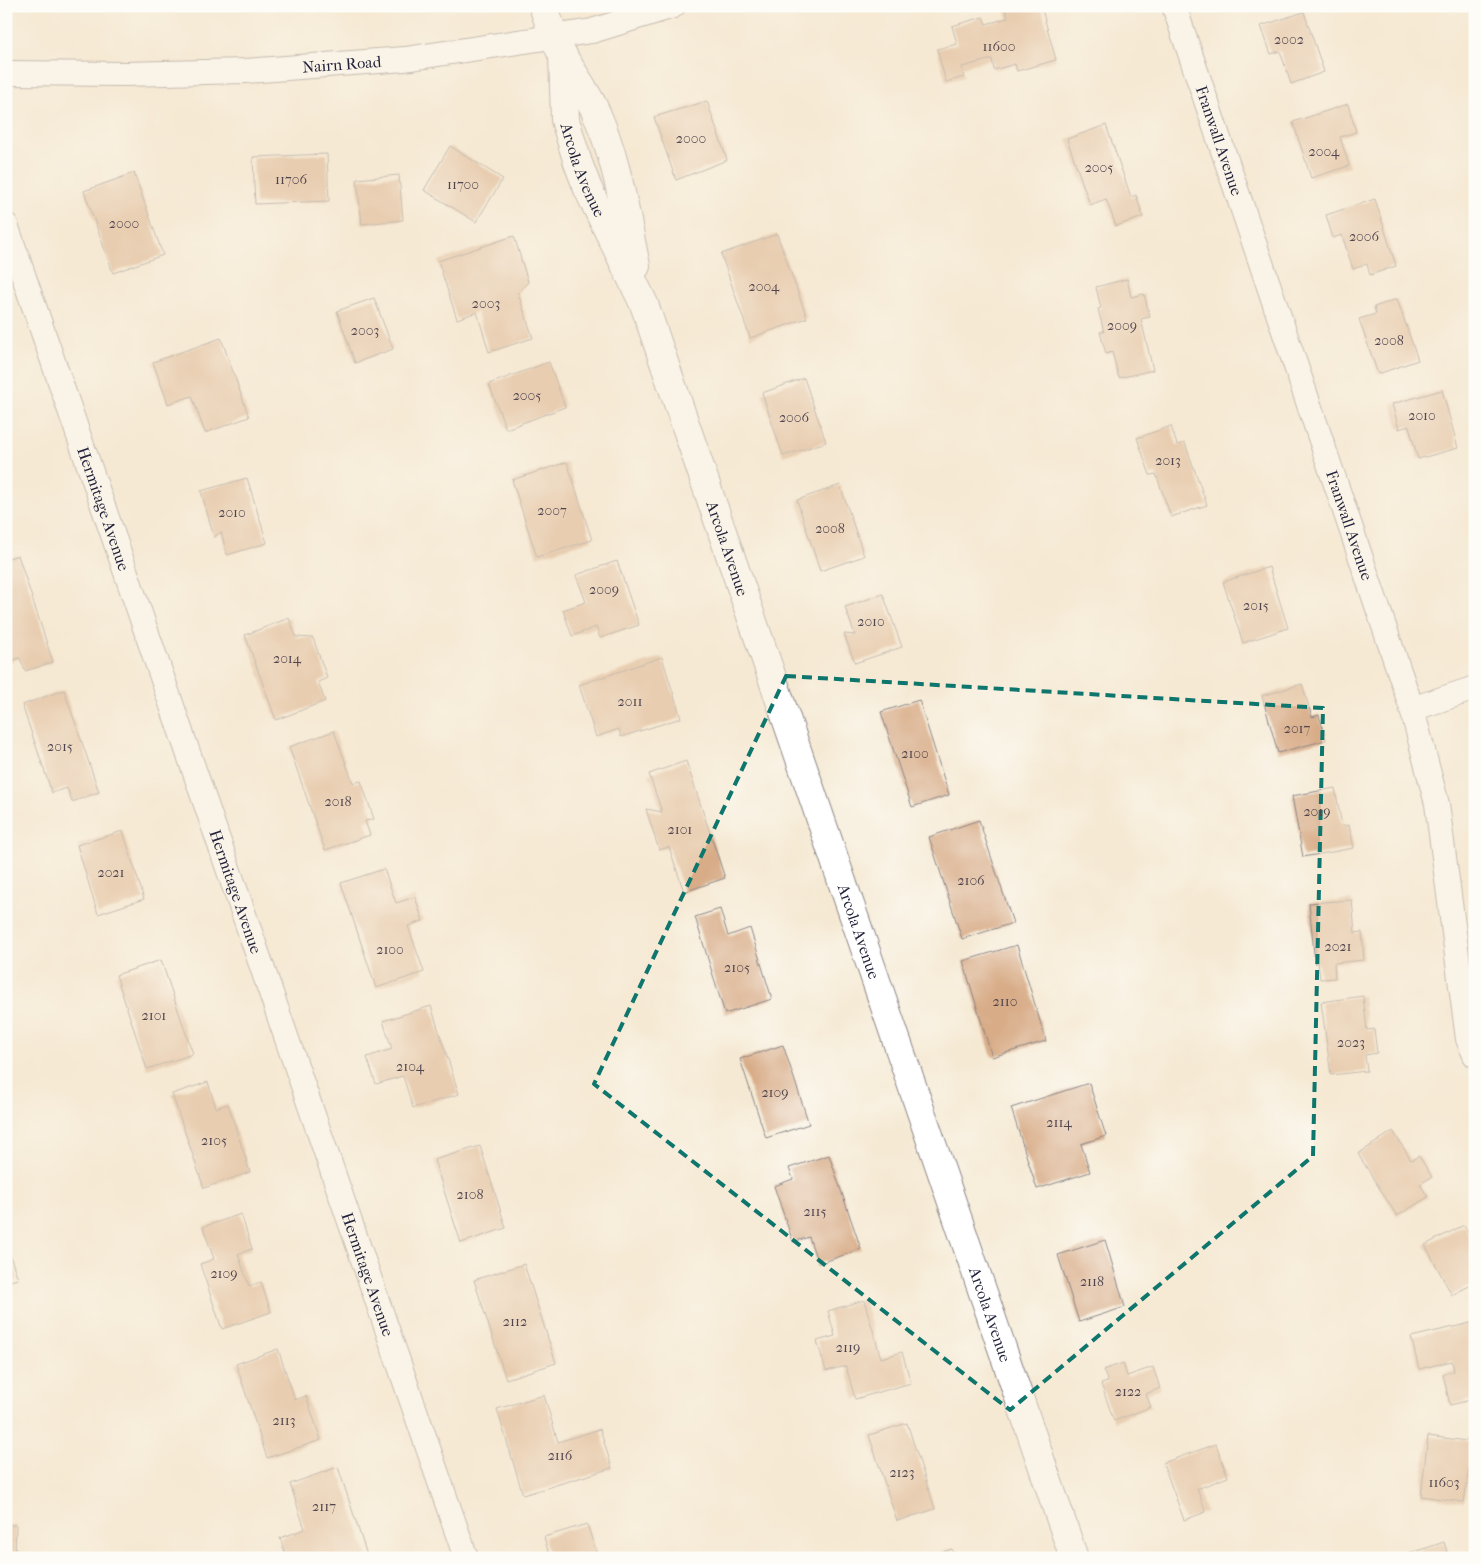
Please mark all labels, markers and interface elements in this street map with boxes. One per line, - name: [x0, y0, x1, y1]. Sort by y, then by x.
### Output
- house number: 2002: [1274, 31, 1304, 48]
- house number: 11600: [983, 38, 1015, 55]
- street label: Nairn Road: [302, 52, 382, 77]
- street label: Franwall Avenue: [1192, 83, 1247, 198]
- street label: Arcola Avenue: [556, 120, 609, 220]
- house number: 2000: [676, 130, 706, 147]
- house number: 2004: [1309, 143, 1340, 160]
- house number: 2005: [1085, 159, 1113, 176]
- house number: 11706: [275, 171, 307, 188]
- house number: 11700: [447, 176, 479, 193]
- house number: 2000: [109, 215, 139, 232]
- house number: 2006: [1349, 228, 1380, 245]
- house number: 2004: [749, 278, 780, 295]
- house number: 2003: [472, 295, 500, 312]
- house number: 2009: [1107, 317, 1137, 334]
- house number: 2003: [351, 322, 379, 339]
- house number: 2008: [1374, 332, 1404, 349]
- house number: 2005: [513, 387, 541, 404]
- house number: 2010: [1408, 407, 1436, 424]
- house number: 2006: [779, 409, 810, 426]
- street label: Hermitage Avenue: [73, 444, 134, 573]
- house number: 2013: [1155, 452, 1181, 469]
- street label: Franwall Avenue: [1322, 468, 1377, 583]
- street label: Arcola Avenue: [702, 498, 752, 599]
- house number: 2007: [537, 502, 567, 519]
- house number: 2010: [218, 504, 246, 521]
- house number: 2008: [815, 520, 845, 537]
- house number: 2009: [589, 581, 619, 598]
- house number: 2015: [1243, 597, 1269, 614]
- house number: 2010: [857, 613, 885, 630]
- house number: 2014: [273, 650, 302, 667]
- house number: 2011: [618, 693, 642, 710]
- house number: 2017: [1284, 720, 1311, 737]
- house number: 2015: [47, 738, 73, 755]
- house number: 2100: [901, 745, 929, 762]
- house number: 2018: [325, 793, 351, 810]
- house number: 2019: [1303, 803, 1331, 820]
- house number: 2101: [668, 821, 692, 838]
- street label: Hermitage Avenue: [205, 827, 266, 956]
- house number: 2021: [97, 864, 125, 881]
- house number: 2106: [957, 872, 985, 889]
- street label: Arcola Avenue: [833, 881, 884, 982]
- house number: 2021: [1324, 938, 1352, 955]
- house number: 2100: [376, 941, 404, 958]
- house number: 2105: [724, 959, 750, 976]
- house number: 2110: [993, 993, 1017, 1010]
- house number: 2101: [142, 1007, 166, 1024]
- house number: 2023: [1337, 1034, 1365, 1051]
- house number: 2104: [396, 1058, 425, 1075]
- house number: 2109: [761, 1084, 789, 1101]
- house number: 2114: [1046, 1114, 1072, 1131]
- house number: 2105: [201, 1132, 227, 1149]
- house number: 2108: [457, 1186, 483, 1203]
- house number: 2115: [803, 1203, 827, 1220]
- street label: Hermitage Avenue: [337, 1210, 398, 1339]
- street label: Arcola Avenue: [965, 1264, 1015, 1365]
- house number: 2109: [210, 1265, 238, 1282]
- house number: 2118: [1080, 1273, 1104, 1290]
- house number: 2112: [503, 1313, 527, 1330]
- house number: 2119: [836, 1339, 860, 1356]
- house number: 2122: [1115, 1383, 1141, 1400]
- house number: 2113: [273, 1412, 295, 1429]
- house number: 2116: [548, 1447, 573, 1464]
- house number: 2123: [889, 1464, 915, 1481]
- house number: 11603: [1429, 1474, 1459, 1491]
- house number: 2117: [312, 1498, 336, 1515]

